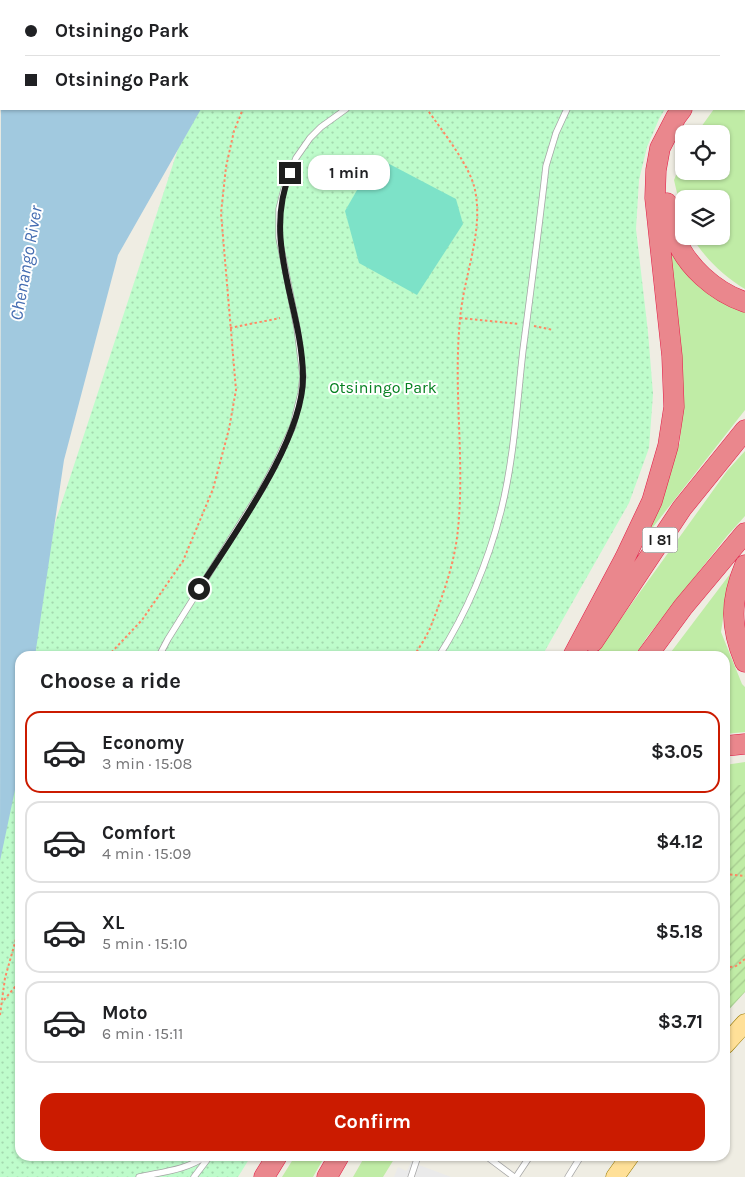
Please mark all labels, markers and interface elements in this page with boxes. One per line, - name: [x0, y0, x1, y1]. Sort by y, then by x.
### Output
- text: Otsiningo Park: [55, 20, 189, 42]
- text: Otsiningo Park: [55, 69, 189, 91]
- map controls: [675, 125, 730, 245]
- button: locate: [675, 125, 730, 180]
- callout: 1 min: [308, 156, 390, 190]
- route end: [279, 162, 301, 184]
- text: 1 min: [329, 163, 369, 182]
- button: layers: [675, 190, 730, 245]
- water label: Chenango River: [5, 203, 47, 322]
- park label: Otsiningo Park: [329, 378, 437, 397]
- road number: I 81: [642, 528, 678, 552]
- route start: [188, 578, 210, 600]
- text: Choose a ride: [40, 668, 181, 694]
- icon: car: [42, 730, 87, 775]
- text: Economy: [102, 732, 184, 754]
- text: $3.05: [651, 741, 703, 763]
- text: 3 min · 15:08: [102, 754, 192, 773]
- icon: car: [42, 820, 87, 865]
- text: Comfort: [102, 822, 176, 844]
- text: $4.12: [656, 831, 703, 853]
- text: 4 min · 15:09: [102, 844, 191, 863]
- icon: car: [42, 910, 87, 955]
- text: XL: [102, 912, 124, 934]
- text: $5.18: [656, 921, 703, 943]
- text: 5 min · 15:10: [102, 934, 187, 953]
- icon: car: [42, 1000, 87, 1045]
- text: Moto: [102, 1002, 148, 1024]
- text: $3.71: [658, 1011, 703, 1033]
- text: 6 min · 15:11: [102, 1024, 183, 1043]
- button: Confirm: [40, 1093, 705, 1151]

